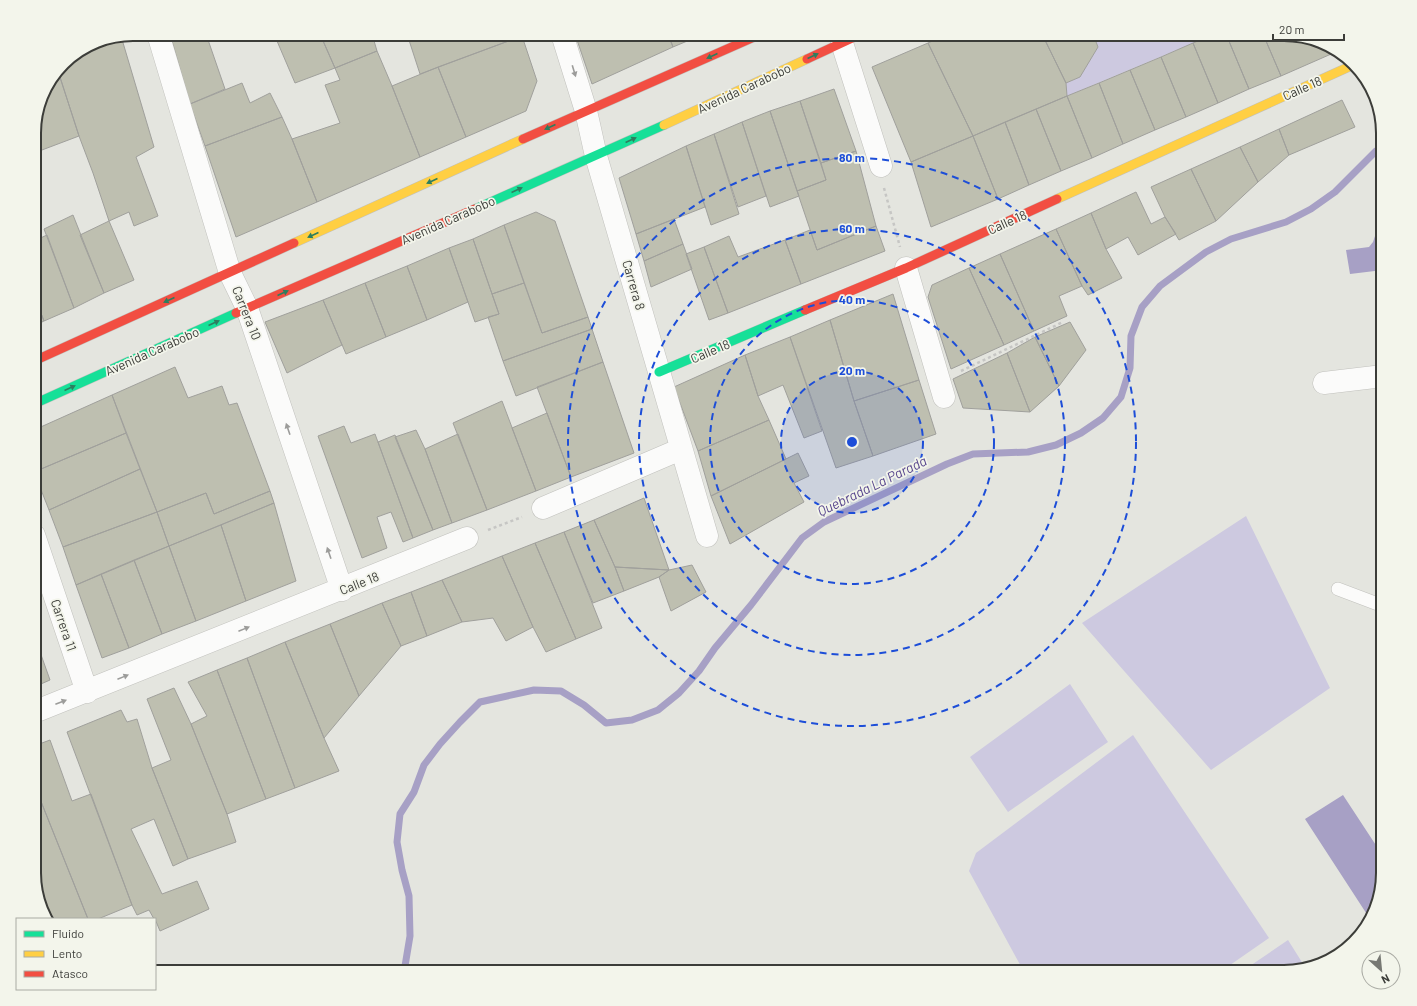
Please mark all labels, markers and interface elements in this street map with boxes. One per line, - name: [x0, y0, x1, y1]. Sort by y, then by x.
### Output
- scale bar: [1273, 16, 1344, 42]
- text: 20 m: [1279, 22, 1305, 36]
- one-way arrow: [707, 53, 718, 59]
- one-way arrow: [808, 53, 819, 59]
- street label: Avenida Carabobo: [695, 59, 793, 117]
- one-way arrow: [571, 66, 577, 78]
- street label: Calle 18: [1280, 72, 1324, 104]
- one-way arrow: [544, 124, 556, 131]
- one-way arrow: [626, 136, 638, 142]
- text: 80 m: [839, 150, 865, 164]
- one-way arrow: [426, 178, 437, 184]
- one-way arrow: [512, 187, 523, 193]
- street label: Avenida Carabobo: [399, 192, 497, 248]
- street label: Calle 18: [985, 206, 1029, 238]
- text: 60 m: [839, 221, 865, 235]
- one-way arrow: [308, 232, 319, 238]
- street label: Carrera 8: [619, 258, 649, 312]
- street label: Carrera 10: [229, 284, 265, 342]
- one-way arrow: [277, 290, 288, 296]
- text: 40 m: [839, 292, 865, 306]
- one-way arrow: [163, 298, 175, 304]
- one-way arrow: [208, 320, 220, 326]
- street label: Avenida Carabobo: [103, 323, 201, 379]
- street label: Calle 18: [688, 336, 732, 366]
- text: 20 m: [839, 363, 865, 377]
- one-way arrow: [64, 385, 75, 391]
- one-way arrow: [284, 423, 290, 435]
- centre of rings: [845, 435, 859, 449]
- water label: Quebrada La Parada: [814, 452, 929, 519]
- one-way arrow: [326, 546, 332, 558]
- street label: Calle 18: [337, 568, 381, 598]
- street label: Carrera 11: [48, 597, 80, 653]
- one-way arrow: [238, 625, 250, 631]
- one-way arrow: [118, 674, 129, 680]
- one-way arrow: [55, 698, 67, 704]
- legend: [16, 918, 156, 990]
- text: Fluido: [52, 926, 84, 940]
- text: Lento: [52, 946, 82, 960]
- north arrow: [1361, 950, 1401, 990]
- text: Atasco: [52, 966, 88, 980]
- text: N: [1380, 972, 1392, 987]

